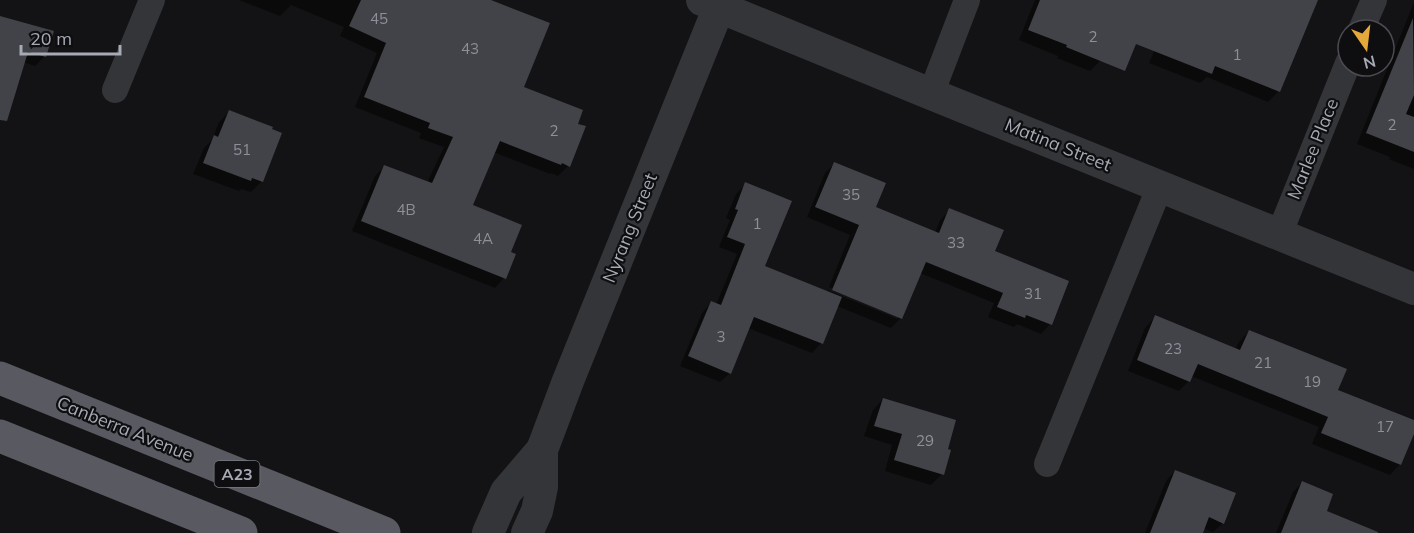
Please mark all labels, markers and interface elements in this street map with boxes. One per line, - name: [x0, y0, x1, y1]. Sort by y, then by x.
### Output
- house number: 45: [370, 9, 388, 28]
- scale bar: [21, 18, 120, 56]
- north arrow: [1336, 18, 1396, 78]
- text: 20 m: [30, 27, 72, 50]
- house number: 2: [1088, 27, 1098, 46]
- house number: 43: [461, 39, 479, 58]
- house number: 1: [1232, 45, 1242, 64]
- text: N: [1361, 51, 1378, 74]
- street label: Marlee Place: [1282, 95, 1343, 203]
- street label: Matina Street: [1002, 113, 1115, 176]
- house number: 2: [1387, 115, 1397, 134]
- house number: 2: [549, 121, 559, 140]
- house number: 51: [233, 140, 251, 159]
- street label: Nyrang Street: [597, 170, 662, 286]
- house number: 35: [842, 185, 860, 204]
- house number: 4B: [396, 200, 416, 219]
- house number: 1: [752, 214, 762, 233]
- house number: 4A: [473, 229, 493, 248]
- house number: 33: [947, 233, 965, 252]
- house number: 31: [1024, 284, 1042, 303]
- house number: 3: [716, 327, 726, 346]
- house number: 23: [1164, 339, 1182, 358]
- house number: 21: [1254, 353, 1272, 372]
- house number: 19: [1303, 372, 1321, 391]
- street label: Canberra Avenue: [54, 391, 197, 466]
- house number: 17: [1376, 417, 1394, 436]
- house number: 29: [916, 431, 934, 450]
- road number: A23: [214, 461, 260, 487]

